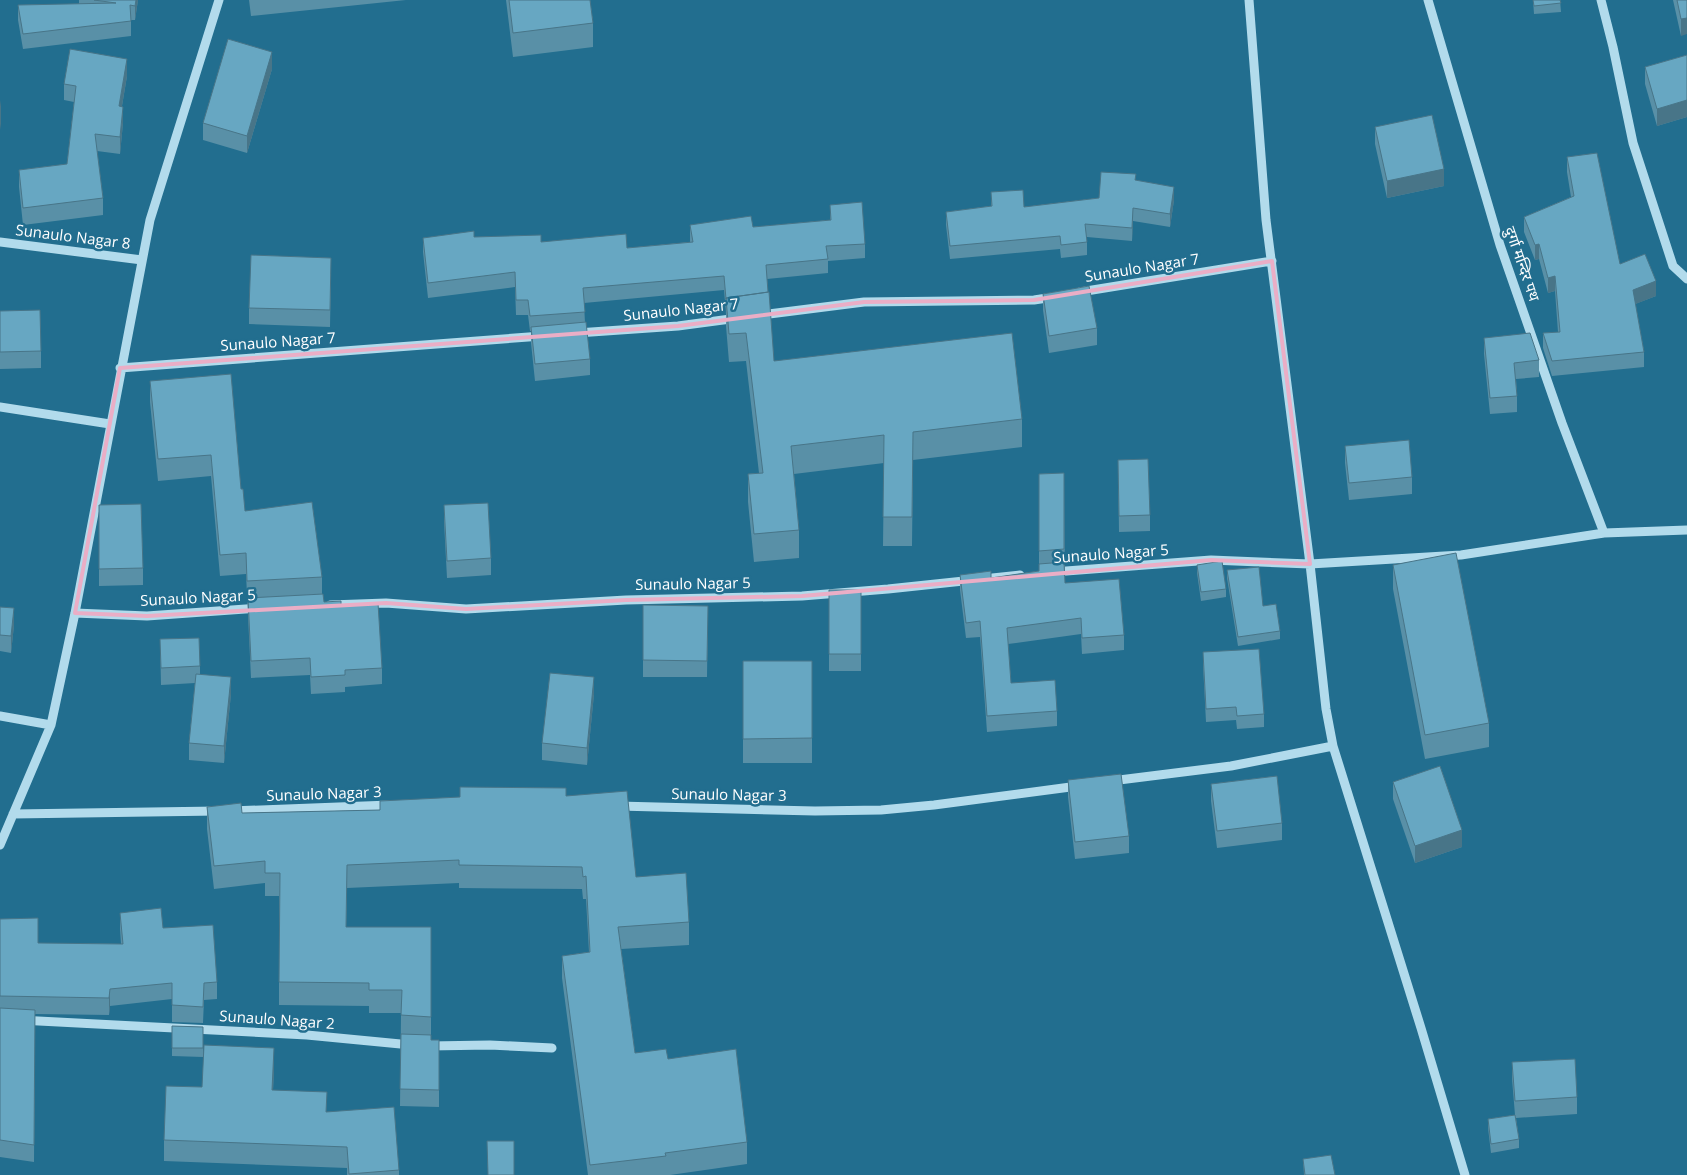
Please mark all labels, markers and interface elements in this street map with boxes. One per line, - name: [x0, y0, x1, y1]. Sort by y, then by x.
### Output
- street label: Sunaulo Nagar 8: [15, 219, 132, 253]
- street label: दुर्गा मन्दिर पथ: [1500, 224, 1545, 304]
- street label: Sunaulo Nagar 7: [1083, 248, 1200, 286]
- street label: Sunaulo Nagar 7: [622, 293, 739, 325]
- street label: Sunaulo Nagar 7: [220, 327, 336, 355]
- street label: Sunaulo Nagar 5: [1053, 539, 1169, 567]
- street label: Sunaulo Nagar 5: [635, 572, 751, 594]
- street label: Sunaulo Nagar 5: [140, 584, 256, 610]
- street label: Sunaulo Nagar 3: [266, 781, 382, 805]
- street label: Sunaulo Nagar 3: [671, 783, 787, 805]
- street label: Sunaulo Nagar 2: [219, 1005, 335, 1033]

